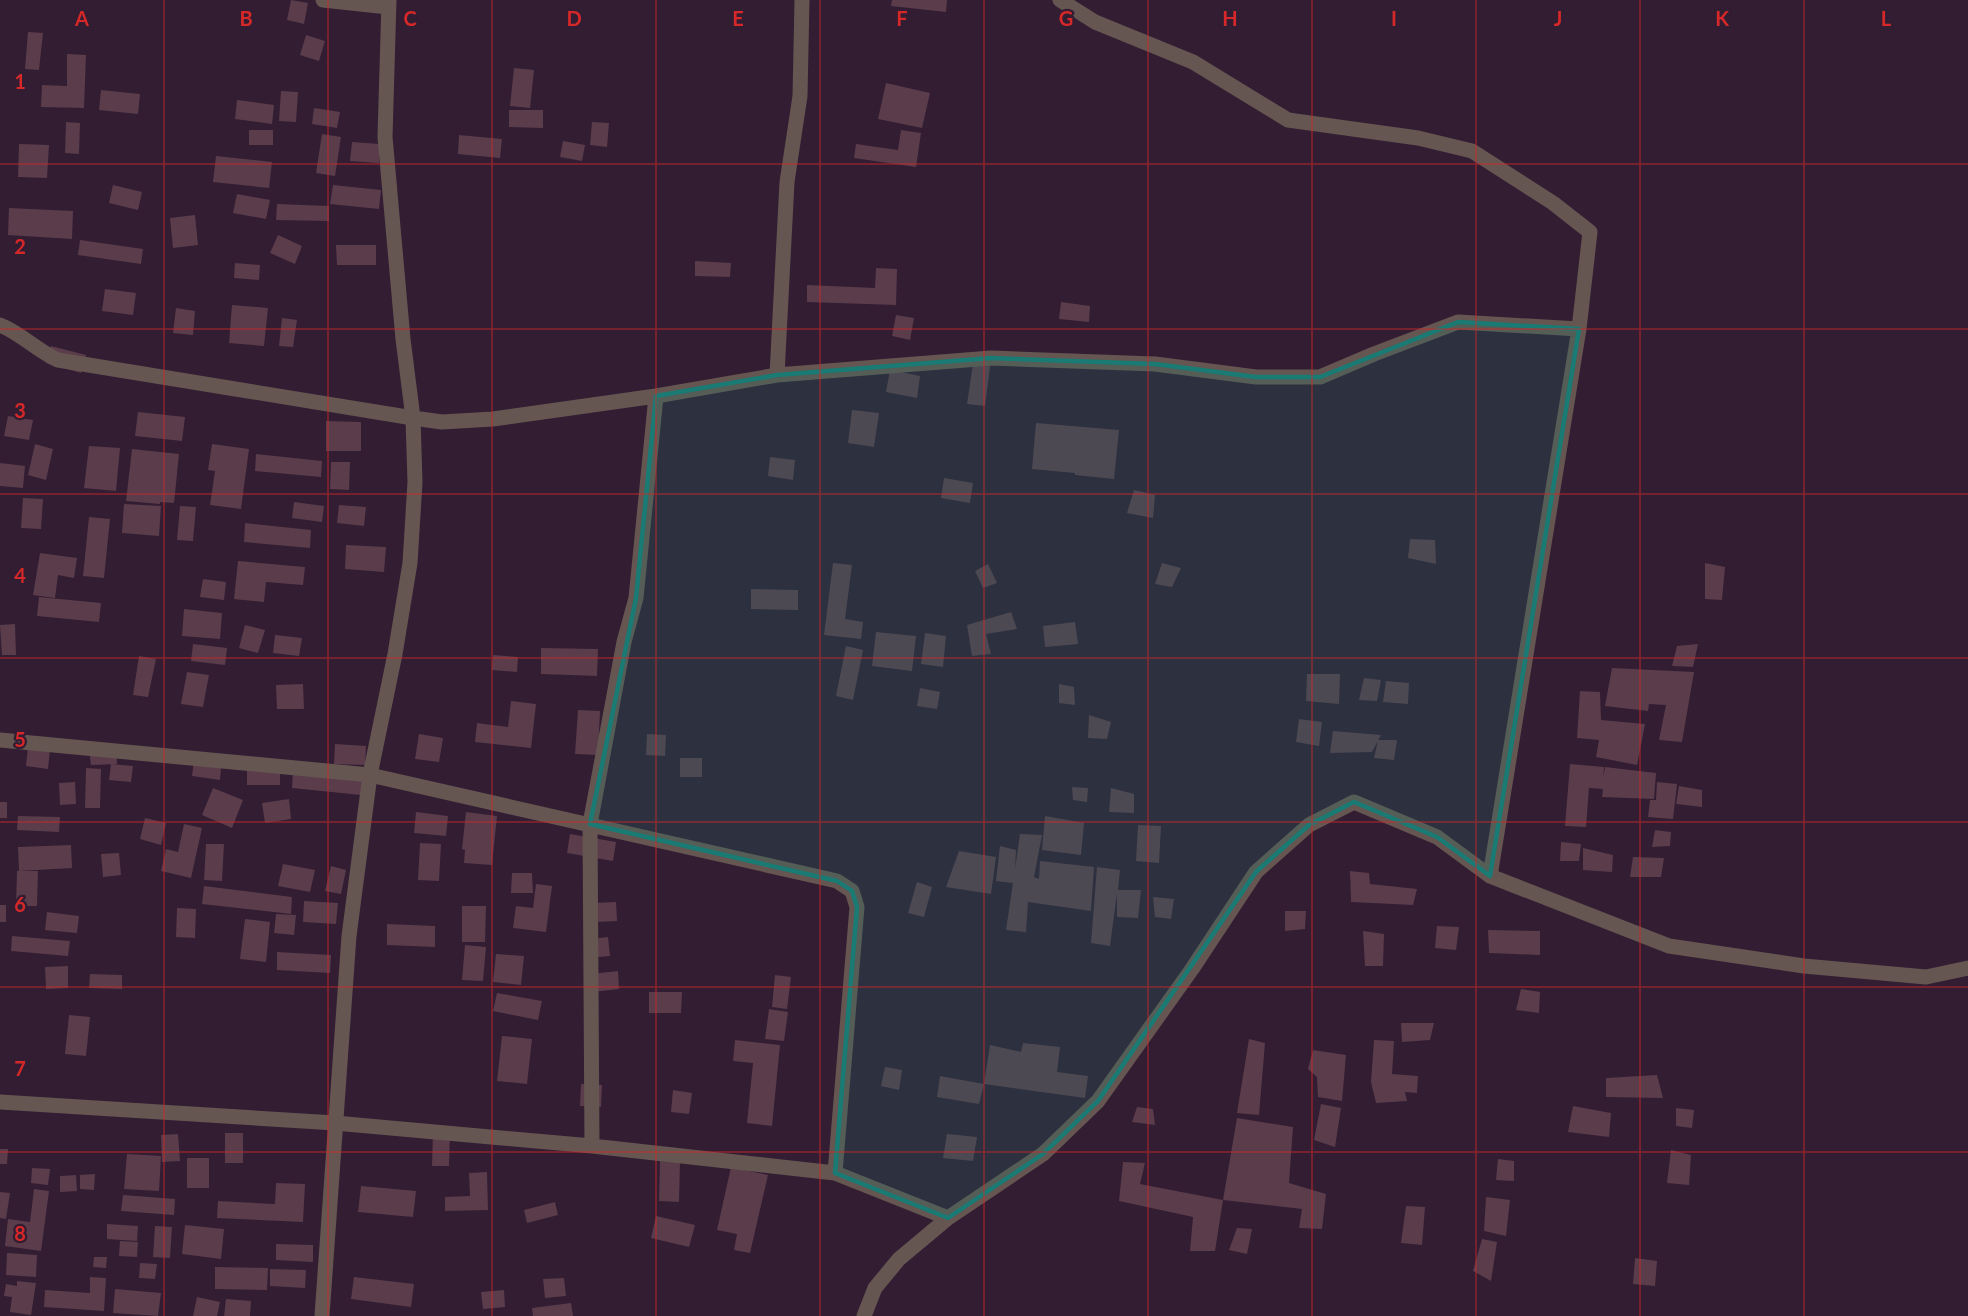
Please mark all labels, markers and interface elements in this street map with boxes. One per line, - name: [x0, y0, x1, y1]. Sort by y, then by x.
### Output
- text: A: [74, 6, 89, 30]
- text: B: [239, 6, 253, 30]
- text: C: [403, 6, 417, 30]
- text: D: [566, 6, 582, 30]
- text: E: [732, 6, 744, 30]
- text: F: [896, 6, 908, 30]
- text: G: [1059, 6, 1073, 30]
- text: H: [1222, 6, 1238, 30]
- text: I: [1391, 6, 1397, 30]
- text: J: [1554, 6, 1562, 30]
- text: K: [1715, 6, 1729, 30]
- text: L: [1881, 6, 1892, 30]
- text: 1: [14, 69, 26, 93]
- text: 2: [14, 234, 26, 258]
- text: 3: [14, 398, 26, 422]
- text: 4: [14, 563, 26, 587]
- text: 5: [14, 727, 26, 751]
- text: 6: [14, 892, 26, 916]
- text: 7: [14, 1056, 26, 1080]
- text: 8: [14, 1221, 26, 1245]

